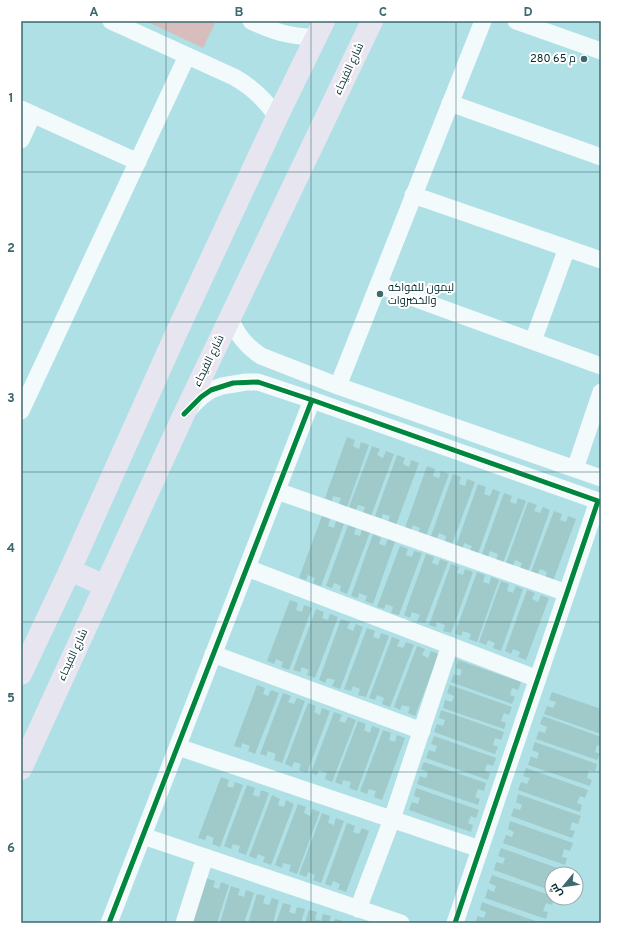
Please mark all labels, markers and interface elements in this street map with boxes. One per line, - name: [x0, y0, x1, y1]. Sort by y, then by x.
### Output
- text: A: [89, 5, 99, 21]
- text: B: [235, 5, 244, 21]
- text: C: [379, 5, 387, 21]
- text: D: [523, 5, 533, 21]
- street label: شارع الفيحاء: [331, 41, 367, 97]
- place label: 280 م 65: [530, 52, 576, 66]
- marker: 280 م 65: [579, 54, 589, 64]
- text: 1: [8, 91, 14, 107]
- text: 2: [7, 241, 15, 257]
- place label: ليمون للفواكه والخضروات: [388, 281, 454, 308]
- marker: ليمون للفواكه والخضروات: [375, 289, 385, 299]
- street label: شارع الفيحاء: [190, 333, 228, 389]
- text: 3: [7, 391, 15, 407]
- text: 4: [7, 541, 15, 557]
- street label: شارع الفيحاء: [55, 627, 91, 683]
- text: 5: [7, 691, 15, 707]
- text: 6: [7, 841, 15, 857]
- north arrow: [544, 866, 584, 906]
- text: ش: [547, 881, 566, 900]

